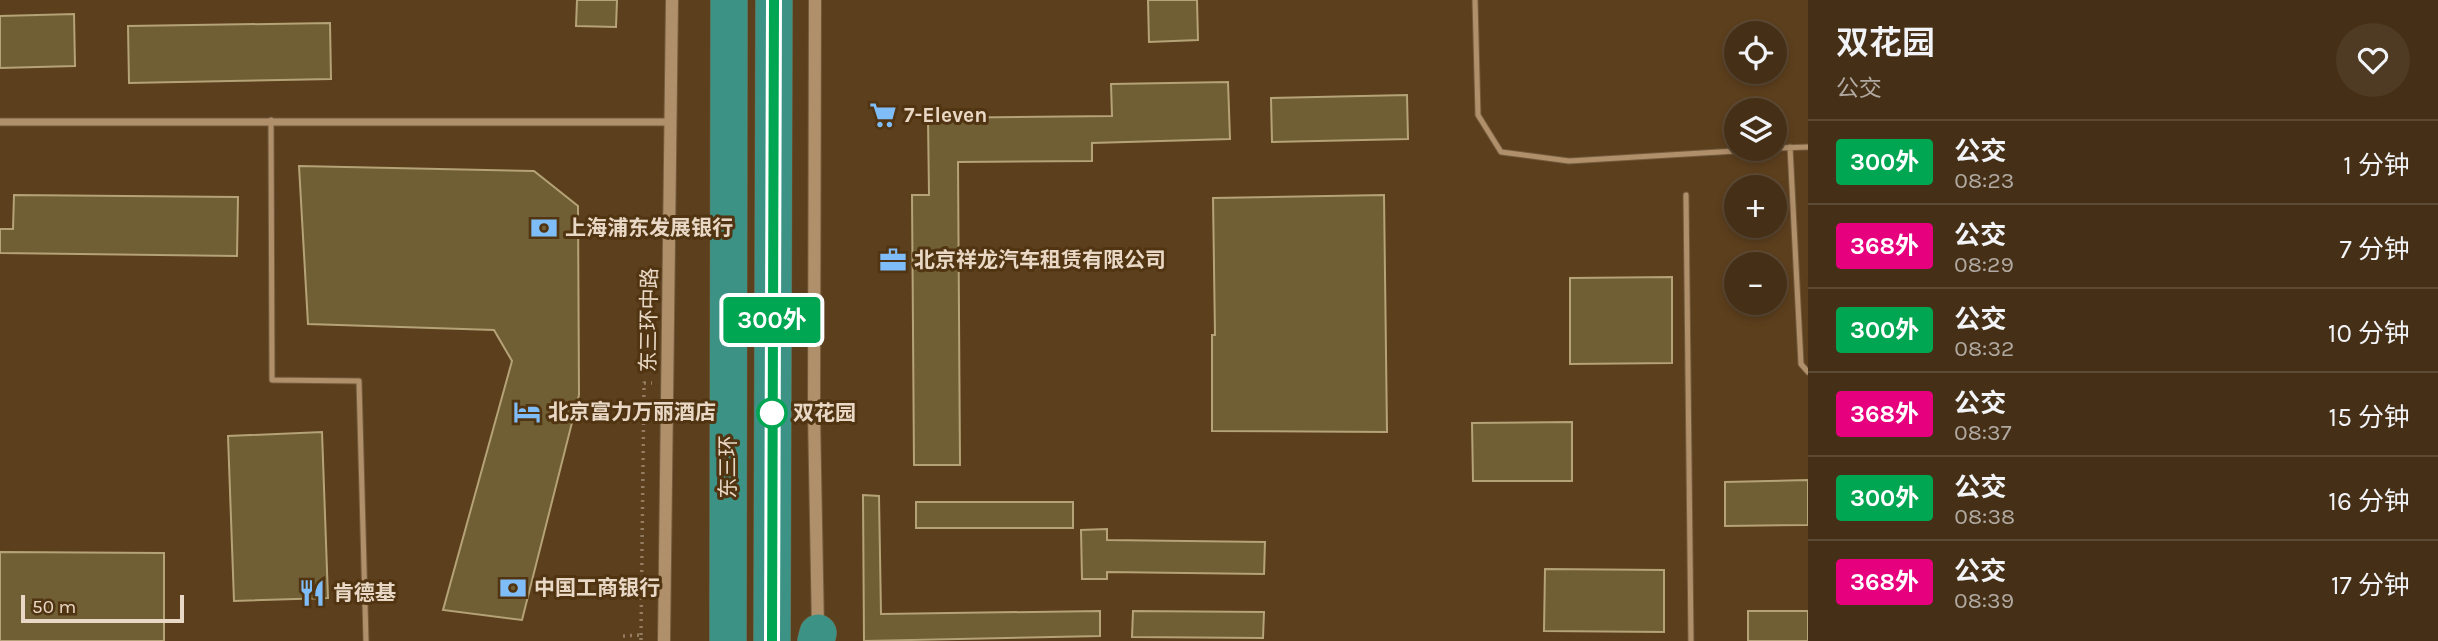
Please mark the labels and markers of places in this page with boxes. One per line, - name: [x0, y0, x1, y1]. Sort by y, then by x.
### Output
- supermarket icon: 7-Eleven: [868, 100, 898, 130]
- place label: 7-Eleven: [904, 103, 987, 127]
- bank icon: 上海浦东发展银行: [529, 213, 559, 243]
- place label: 上海浦东发展银行: [565, 216, 733, 240]
- office icon: 北京祥龙汽车租赁有限公司: [878, 245, 908, 275]
- place label: 北京祥龙汽车租赁有限公司: [914, 248, 1166, 272]
- hotel icon: 北京富力万丽酒店: [512, 397, 542, 427]
- marker: 双花园: [757, 398, 787, 428]
- place label: 北京富力万丽酒店: [548, 400, 716, 424]
- place label: 双花园: [793, 401, 856, 425]
- bank icon: 中国工商银行: [498, 573, 528, 603]
- place label: 中国工商银行: [534, 576, 660, 600]
- restaurant icon: 肯德基: [297, 578, 327, 608]
- place label: 肯德基: [333, 581, 396, 605]

